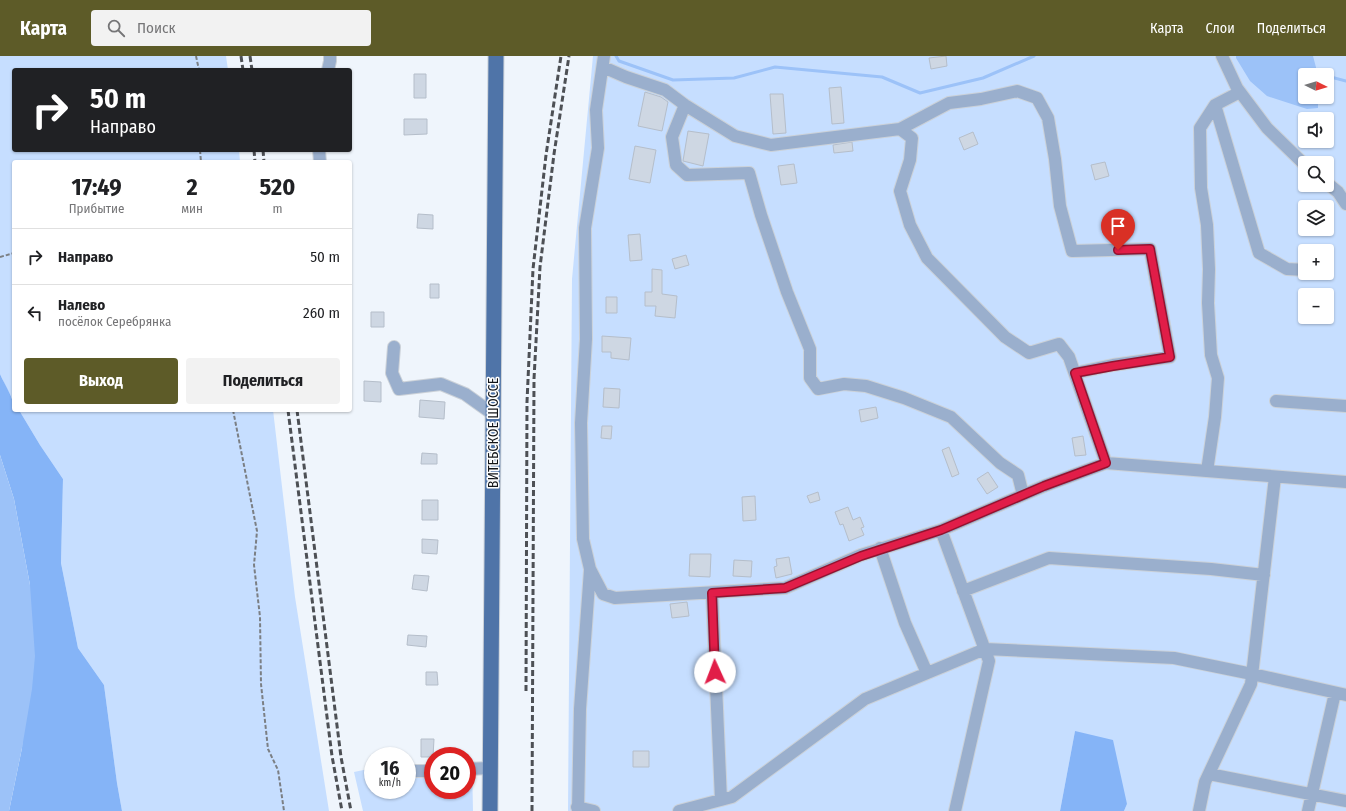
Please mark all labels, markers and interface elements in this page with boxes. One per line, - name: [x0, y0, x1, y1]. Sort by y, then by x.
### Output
- search box: [91, 10, 371, 46]
- text: Карта: [20, 17, 67, 40]
- icon: search: [105, 17, 127, 39]
- text: Поиск: [137, 19, 175, 37]
- text: Карта: [1150, 20, 1184, 37]
- text: Слои: [1206, 20, 1235, 37]
- text: Поделиться: [1257, 20, 1326, 37]
- north arrow: [1298, 68, 1334, 104]
- map controls: [1298, 68, 1334, 324]
- text: 50 m: [90, 82, 146, 115]
- icon: right: [24, 84, 76, 136]
- button: sound: [1298, 112, 1334, 148]
- text: Направо: [90, 116, 156, 138]
- button: search: [1298, 156, 1334, 192]
- text: 17:49: [72, 173, 122, 201]
- text: 2: [186, 173, 198, 201]
- text: 520: [260, 173, 295, 201]
- button: layers: [1298, 200, 1334, 236]
- text: Прибытие: [69, 201, 124, 216]
- text: мин: [181, 201, 203, 216]
- text: m: [272, 201, 282, 216]
- pin: [1101, 209, 1135, 250]
- icon: arrive: [1107, 215, 1129, 237]
- button: +: [1298, 244, 1334, 280]
- icon: right: [24, 246, 46, 268]
- text: Направо: [58, 248, 113, 266]
- text: 50 m: [310, 248, 340, 266]
- button: −: [1298, 288, 1334, 324]
- text: Налево: [58, 296, 105, 314]
- icon: left: [24, 302, 46, 324]
- text: 260 m: [303, 304, 340, 322]
- text: посёлок Серебрянка: [58, 314, 171, 329]
- button: Выход: [24, 358, 178, 404]
- button: Поделиться: [186, 358, 340, 404]
- street label: ВИТЕБСКОЕ ШОССЕ: [485, 377, 502, 488]
- position arrow: [694, 651, 736, 693]
- speed limit sign: 20: [424, 747, 476, 799]
- text: 16: [381, 756, 399, 780]
- text: km/h: [379, 777, 401, 789]

